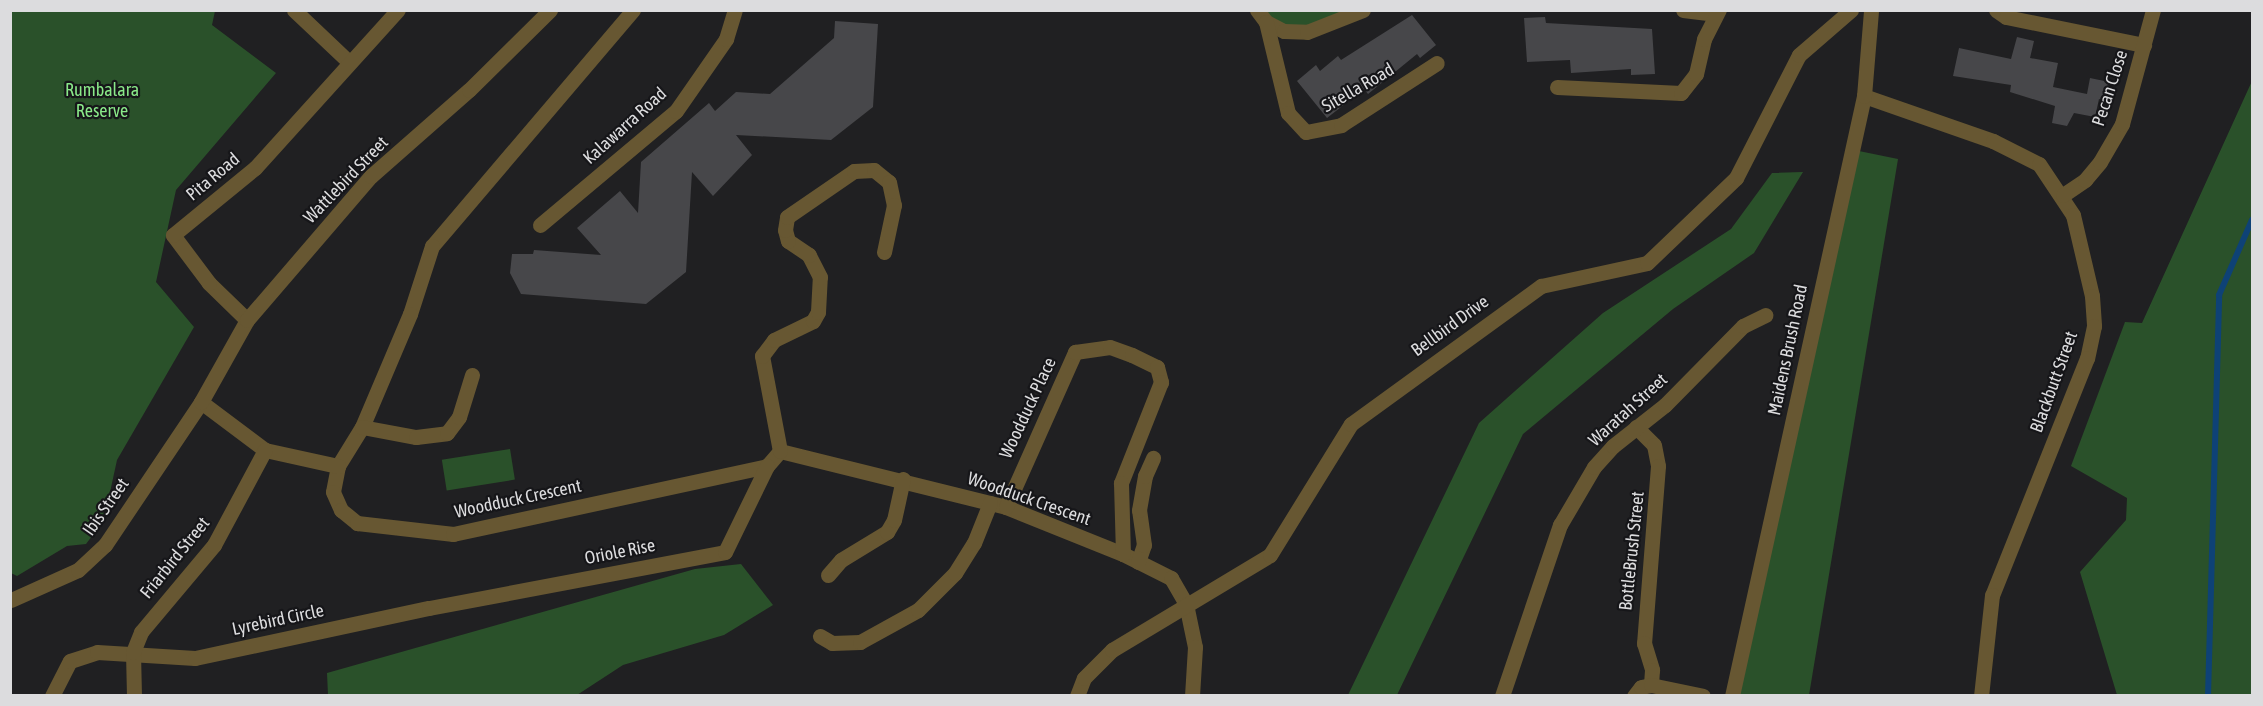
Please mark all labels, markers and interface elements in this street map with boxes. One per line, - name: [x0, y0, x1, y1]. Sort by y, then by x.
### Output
- street label: Pecan Close: [2088, 47, 2132, 129]
- street label: Sitella Road: [1318, 59, 1398, 117]
- park label: Rumbalara Reserve: [65, 80, 139, 122]
- street label: Kalawarra Road: [579, 83, 671, 169]
- street label: Wattlebird Street: [299, 132, 393, 228]
- street label: Pita Road: [182, 148, 244, 206]
- street label: Maidens Brush Road: [1764, 283, 1812, 417]
- street label: Bellbird Drive: [1407, 291, 1493, 361]
- street label: Blackbutt Street: [2026, 329, 2082, 435]
- street label: Woodduck Place: [995, 354, 1061, 462]
- street label: Waratah Street: [1584, 369, 1672, 451]
- street label: Woodduck Crescent: [965, 468, 1093, 530]
- street label: Ibis Street: [78, 474, 134, 540]
- street label: Woodduck Crescent: [453, 475, 583, 523]
- street label: BottleBrush Street: [1615, 490, 1649, 612]
- street label: Friarbird Street: [136, 513, 214, 603]
- street label: Oriole Rise: [583, 535, 657, 569]
- street label: Lyrebird Circle: [230, 600, 326, 640]

